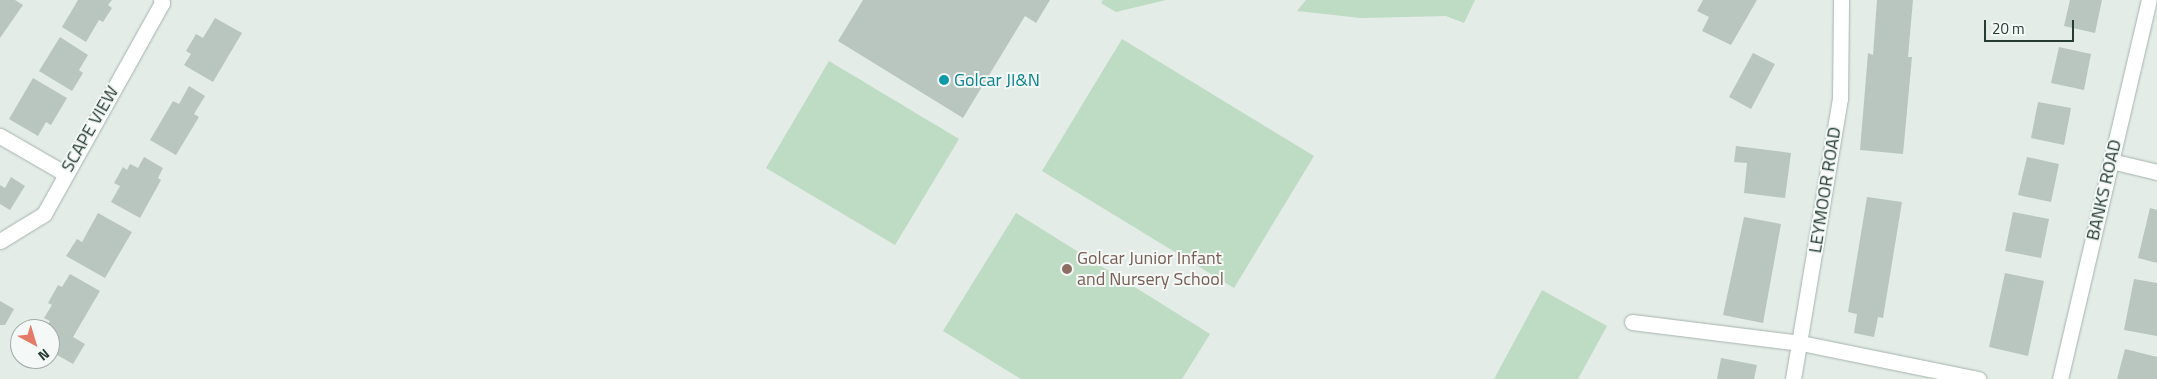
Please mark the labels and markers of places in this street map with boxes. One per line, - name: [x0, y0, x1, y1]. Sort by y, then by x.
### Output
- place label: Golcar JI&N: [954, 69, 1040, 91]
- marker: Golcar JI&N: [938, 74, 950, 86]
- place label: Golcar Junior Infant and Nursery School: [1077, 248, 1224, 290]
- marker: Golcar Junior Infant and Nursery School: [1061, 263, 1073, 275]

